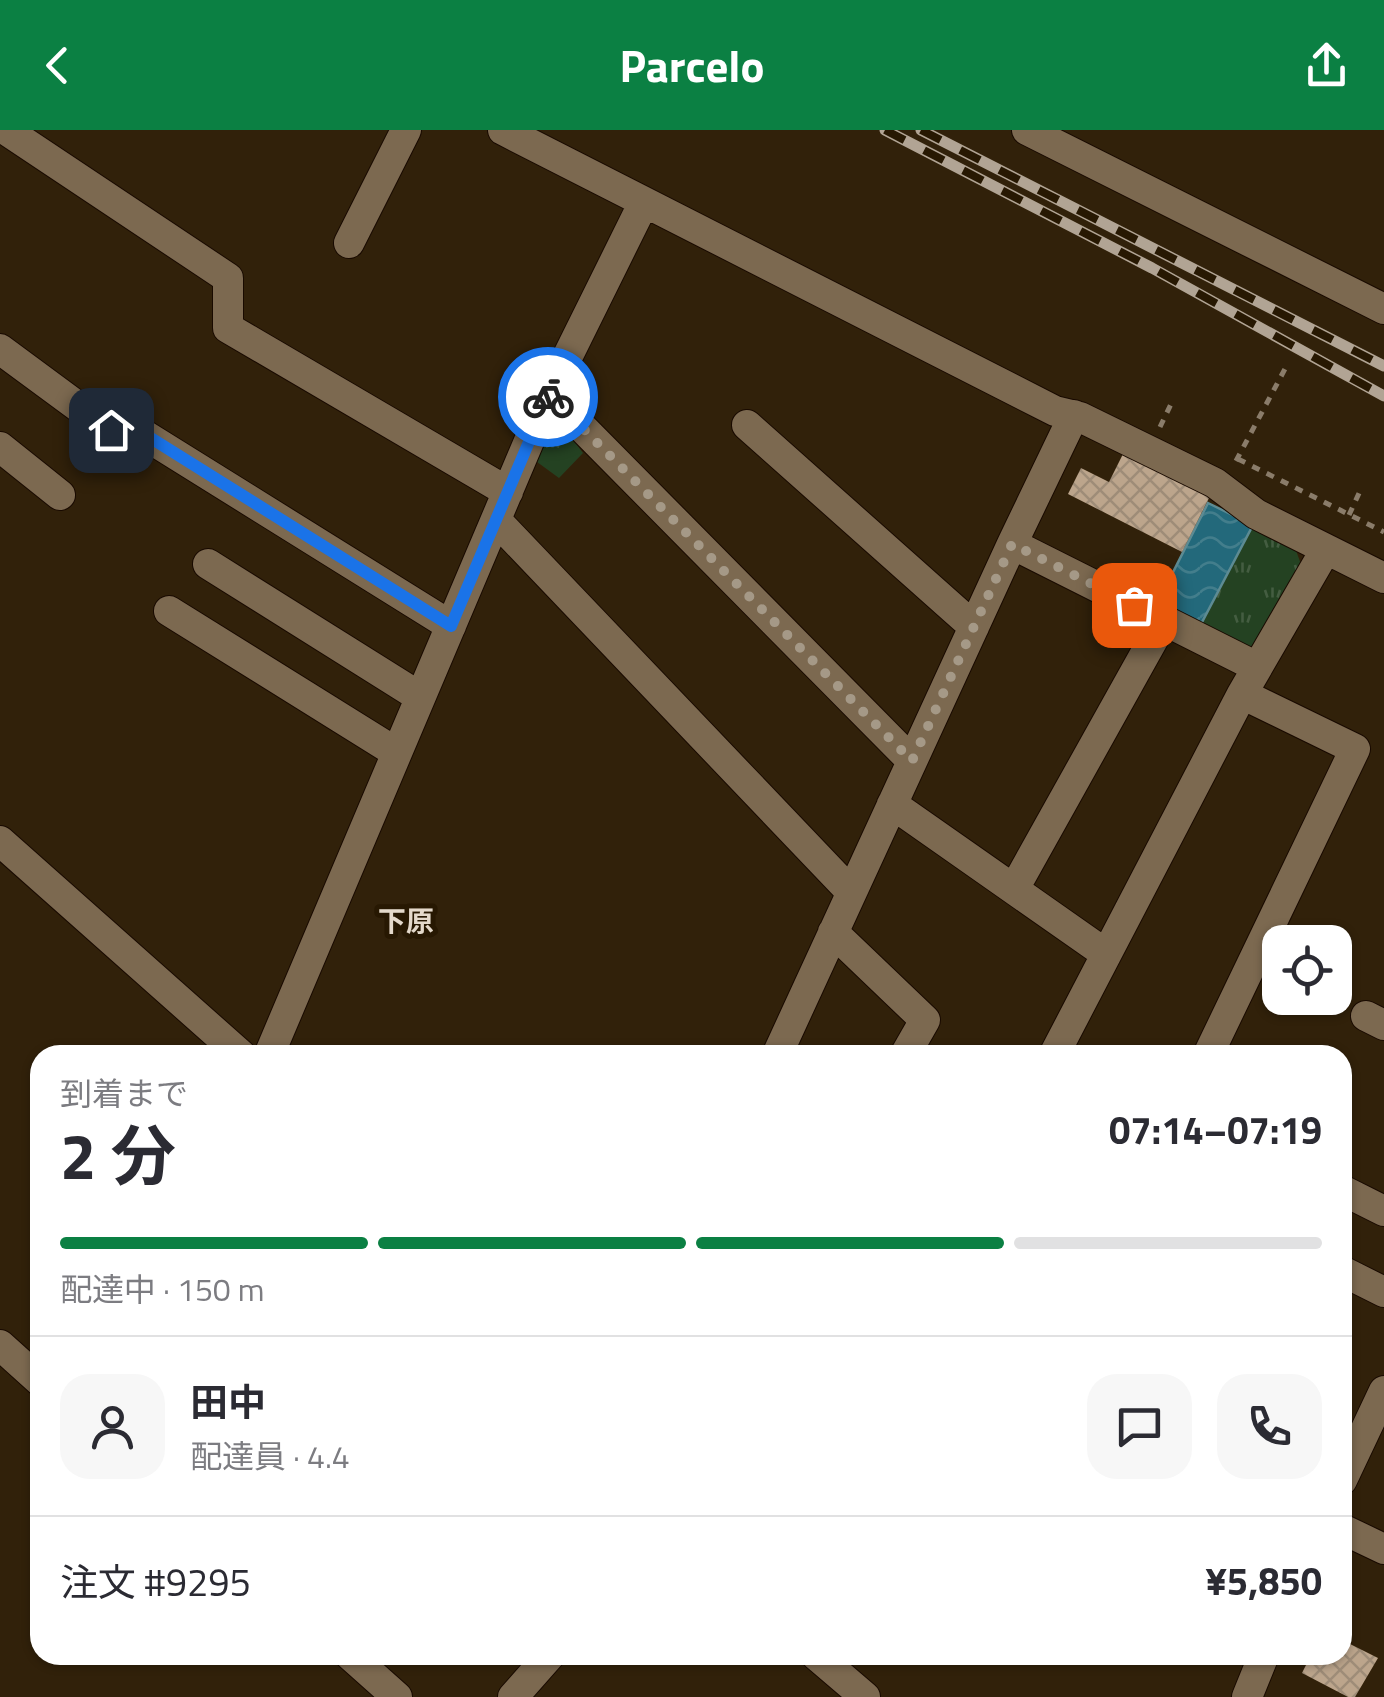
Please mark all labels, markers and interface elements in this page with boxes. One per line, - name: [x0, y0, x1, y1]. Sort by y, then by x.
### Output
- text: Parcelo: [620, 31, 764, 99]
- icon: back: [30, 38, 85, 93]
- icon: share: [1299, 38, 1354, 93]
- courier: [498, 347, 598, 447]
- icon: bike: [521, 370, 576, 425]
- pin: [69, 388, 154, 473]
- icon: home: [84, 403, 139, 458]
- pin: [1092, 563, 1177, 648]
- icon: bag: [1107, 578, 1162, 633]
- district label: 下原: [378, 899, 434, 942]
- map controls: [1262, 925, 1352, 1015]
- button: locate: [1262, 925, 1352, 1015]
- text: 到着まで: [60, 1069, 188, 1117]
- text: 07:14–07:19: [1109, 1101, 1322, 1159]
- text: 2 分: [60, 1105, 176, 1204]
- text: 配達中 · 150 m: [60, 1265, 265, 1313]
- text: 田中: [190, 1373, 266, 1431]
- button: person: [60, 1374, 165, 1479]
- button: chat: [1087, 1374, 1192, 1479]
- button: phone: [1217, 1374, 1322, 1479]
- text: 配達員 · 4.4: [190, 1432, 350, 1480]
- text: ¥5,850: [1206, 1552, 1322, 1610]
- text: 注文 #9295: [60, 1553, 251, 1611]

